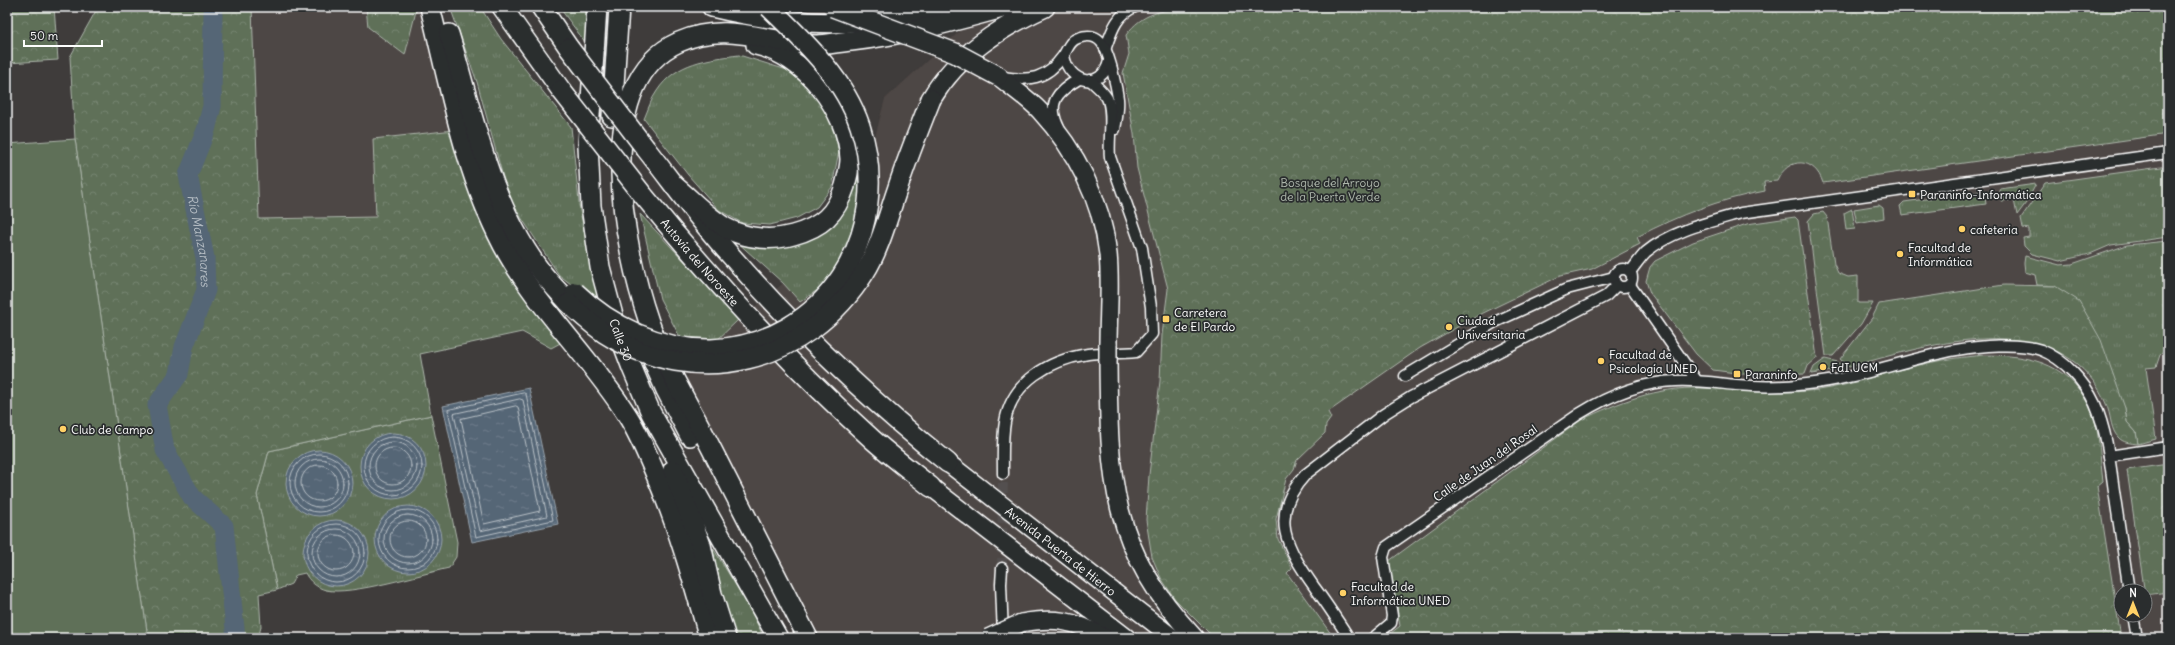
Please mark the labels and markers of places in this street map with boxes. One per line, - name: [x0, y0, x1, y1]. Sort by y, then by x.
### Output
- place label: Paraninfo-Informática: [1920, 187, 2042, 202]
- marker: Paraninfo-Informática: [1907, 189, 1917, 199]
- place label: cafeteria: [1970, 222, 2018, 237]
- marker: cafeteria: [1957, 224, 1967, 234]
- place label: Facultad de Informática: [1908, 240, 1973, 269]
- marker: Facultad de Informática: [1895, 249, 1905, 259]
- place label: Carretera de El Pardo: [1174, 305, 1236, 334]
- place label: Ciudad Universitaria: [1457, 313, 1526, 342]
- marker: Carretera de El Pardo: [1161, 314, 1171, 324]
- marker: Ciudad Universitaria: [1444, 322, 1454, 332]
- place label: Facultad de Psicología UNED: [1609, 347, 1698, 376]
- marker: Facultad de Psicología UNED: [1596, 356, 1606, 366]
- place label: FdI UCM: [1831, 360, 1878, 375]
- marker: FdI UCM: [1818, 362, 1828, 372]
- place label: Paraninfo: [1745, 367, 1798, 382]
- marker: Paraninfo: [1732, 369, 1742, 379]
- place label: Club de Campo: [71, 422, 153, 437]
- marker: Club de Campo: [58, 424, 68, 434]
- place label: Facultad de Informática UNED: [1351, 579, 1450, 608]
- marker: Facultad de Informática UNED: [1338, 588, 1348, 598]

